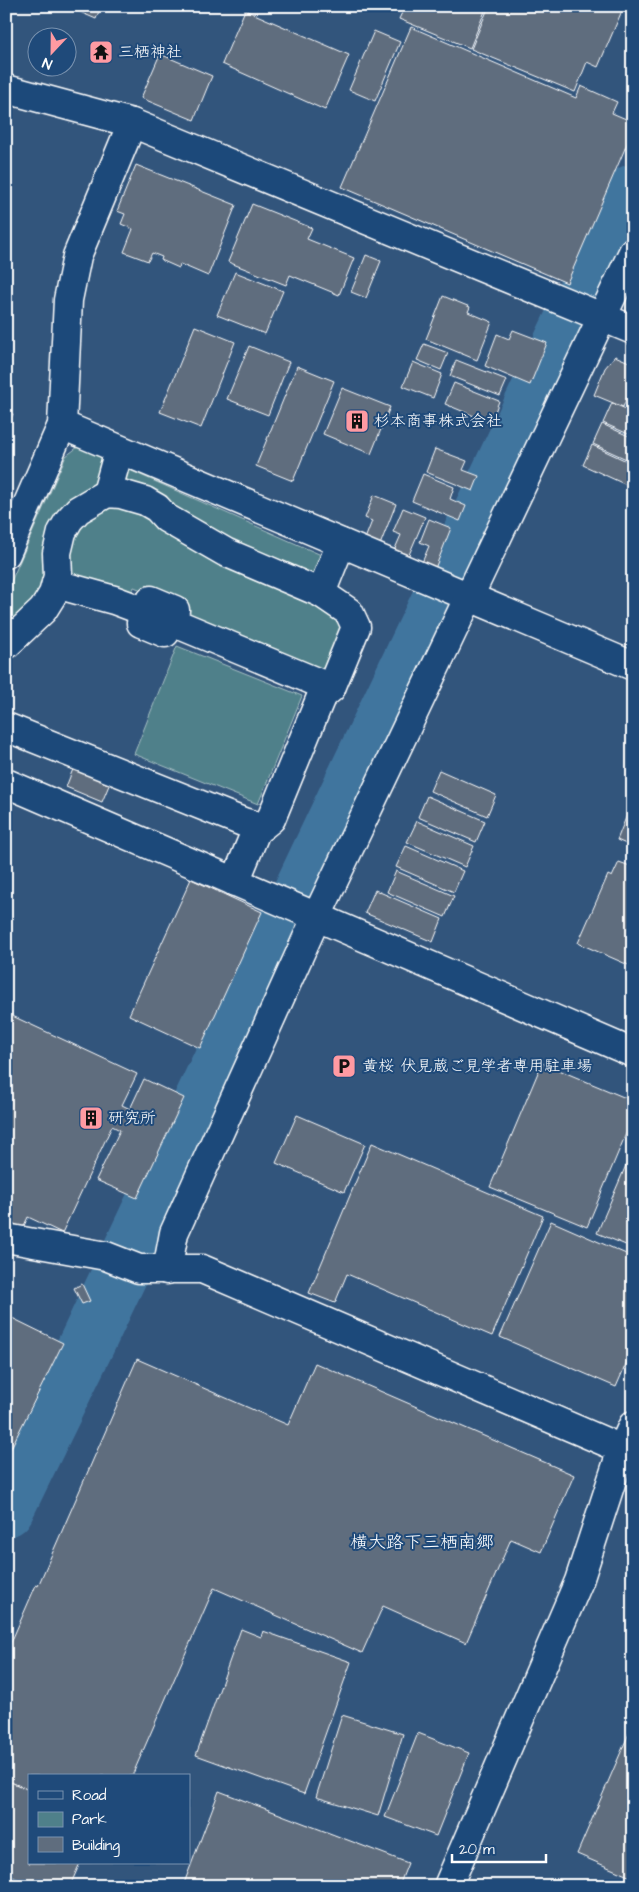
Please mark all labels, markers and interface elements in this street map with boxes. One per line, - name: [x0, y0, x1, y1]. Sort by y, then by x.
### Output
- north arrow: [28, 28, 78, 78]
- temple icon: 三栖神社: [88, 39, 114, 65]
- place label: 三栖神社: [118, 41, 182, 63]
- text: N: [39, 52, 55, 74]
- building icon: 杉本商事株式会社: [344, 408, 370, 434]
- place label: 杉本商事株式会社: [374, 410, 502, 432]
- parking icon: 黄桜 伏見蔵ご見学者専用駐車場: [331, 1053, 357, 1079]
- place label: 黄桜 伏見蔵ご見学者専用駐車場: [362, 1055, 592, 1077]
- building icon: 研究所: [78, 1105, 104, 1131]
- place label: 研究所: [108, 1107, 156, 1129]
- district label: 横大路下三栖南郷: [350, 1530, 494, 1555]
- legend: [28, 1774, 190, 1864]
- text: Road: [72, 1785, 107, 1806]
- text: Park: [72, 1809, 107, 1830]
- scale bar: [452, 1832, 545, 1864]
- text: Building: [72, 1835, 120, 1857]
- text: 20 m: [459, 1839, 495, 1860]

